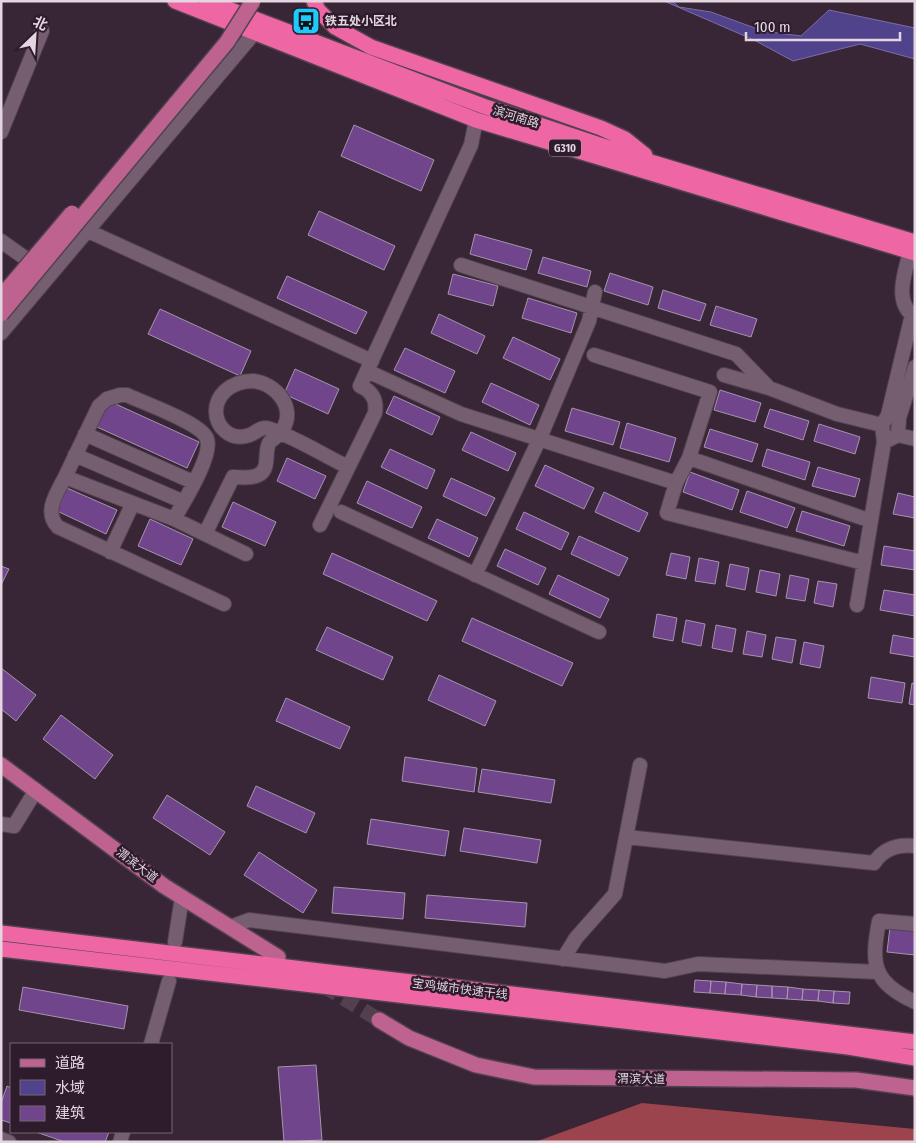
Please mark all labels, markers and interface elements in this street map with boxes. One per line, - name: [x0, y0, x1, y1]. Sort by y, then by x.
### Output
- bus stop icon: 铁五处小区北: [291, 6, 321, 36]
- north arrow: [10, 10, 60, 60]
- scale bar: [746, 10, 900, 42]
- text: 北: [30, 13, 50, 34]
- place label: 铁五处小区北: [325, 14, 397, 28]
- text: 100 m: [754, 18, 791, 36]
- street label: 滨河南路: [491, 103, 541, 131]
- road number: G310: [549, 140, 581, 156]
- street label: 渭滨大道: [114, 845, 160, 885]
- street label: 宝鸡城市快速干线: [411, 976, 509, 1002]
- legend: [10, 1043, 172, 1133]
- text: 道路: [55, 1054, 85, 1072]
- street label: 渭滨大道: [617, 1072, 665, 1086]
- text: 水域: [55, 1079, 85, 1097]
- text: 建筑: [55, 1104, 85, 1122]

